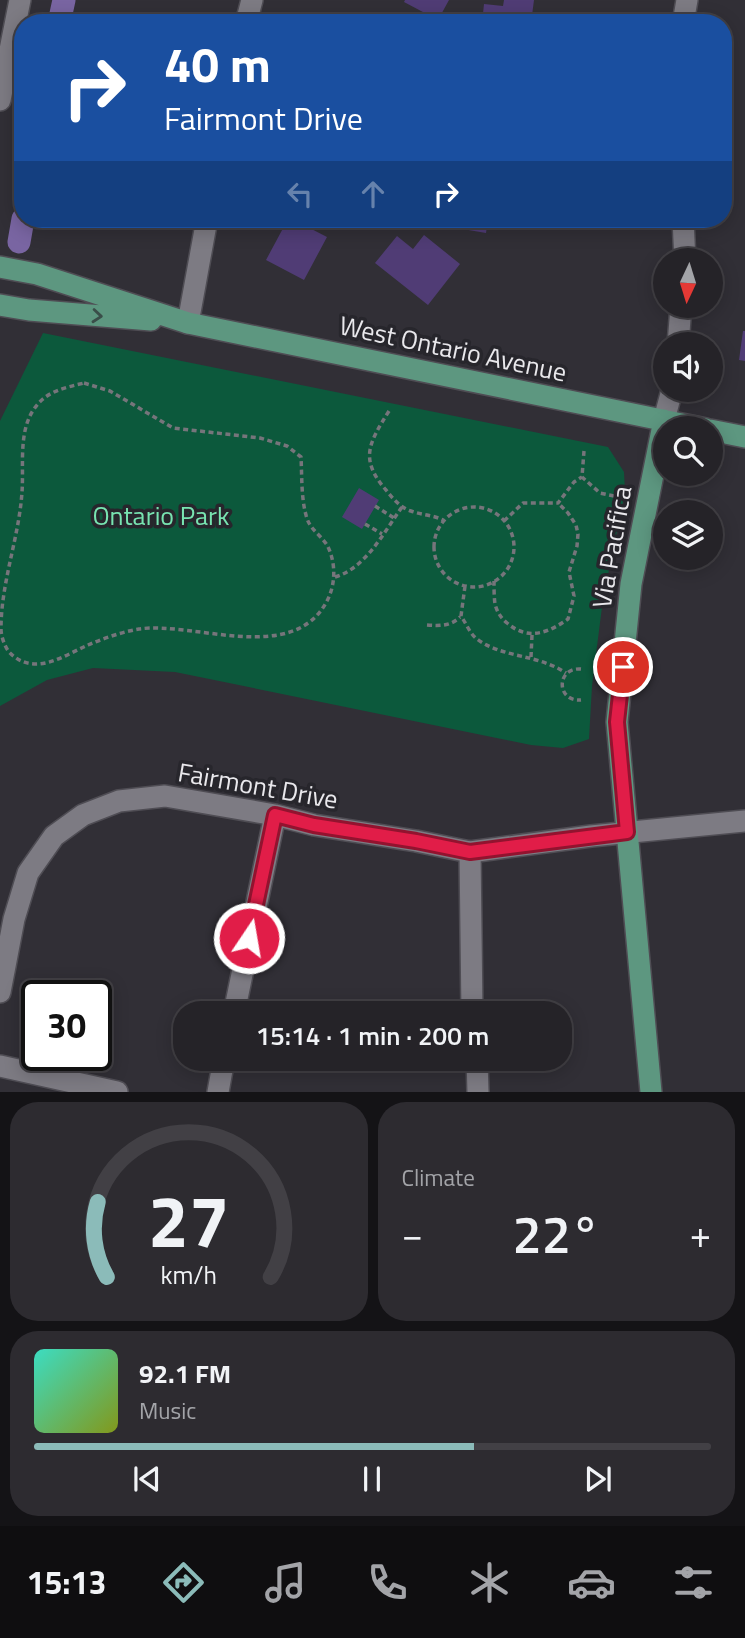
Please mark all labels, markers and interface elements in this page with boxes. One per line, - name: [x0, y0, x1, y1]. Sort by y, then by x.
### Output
- text: 40 m: [164, 26, 271, 101]
- icon: right: [49, 42, 140, 133]
- text: Fairmont Drive: [164, 94, 363, 142]
- icon: left: [281, 175, 319, 213]
- icon: ahead: [354, 175, 392, 213]
- icon: right: [427, 175, 465, 213]
- north arrow: [653, 248, 723, 318]
- map controls: [653, 248, 723, 570]
- street label: West Ontario Avenue: [336, 305, 570, 392]
- one-way arrow: [92, 308, 103, 323]
- button: sound: [653, 332, 723, 402]
- button: search: [653, 416, 723, 486]
- street label: Via Pacifica: [582, 483, 641, 611]
- park label: Ontario Park: [92, 496, 230, 535]
- button: layers: [653, 500, 723, 570]
- pin: [593, 637, 653, 697]
- icon: arrive: [604, 648, 642, 686]
- street label: Fairmont Drive: [175, 752, 341, 819]
- position arrow: [212, 901, 286, 975]
- speed limit sign: 30: [21, 980, 112, 1071]
- text: 15:14 · 1 min · 200 m: [256, 1016, 489, 1055]
- text: Climate: [402, 1160, 475, 1195]
- text: 27: [148, 1166, 230, 1276]
- text: 22°: [513, 1194, 600, 1273]
- text: −: [402, 1205, 423, 1263]
- text: +: [690, 1205, 711, 1263]
- text: km/h: [160, 1256, 217, 1294]
- text: 92.1 FM: [139, 1354, 231, 1393]
- text: Music: [139, 1393, 196, 1428]
- icon: previous: [128, 1460, 166, 1498]
- icon: pause: [353, 1460, 391, 1498]
- icon: next: [579, 1460, 617, 1498]
- text: 15:13: [27, 1558, 106, 1606]
- icon: directions: [159, 1558, 208, 1607]
- icon: music: [261, 1558, 310, 1607]
- icon: phone: [363, 1558, 412, 1607]
- icon: climate: [465, 1558, 514, 1607]
- icon: car: [567, 1558, 616, 1607]
- icon: filters: [669, 1558, 718, 1607]

